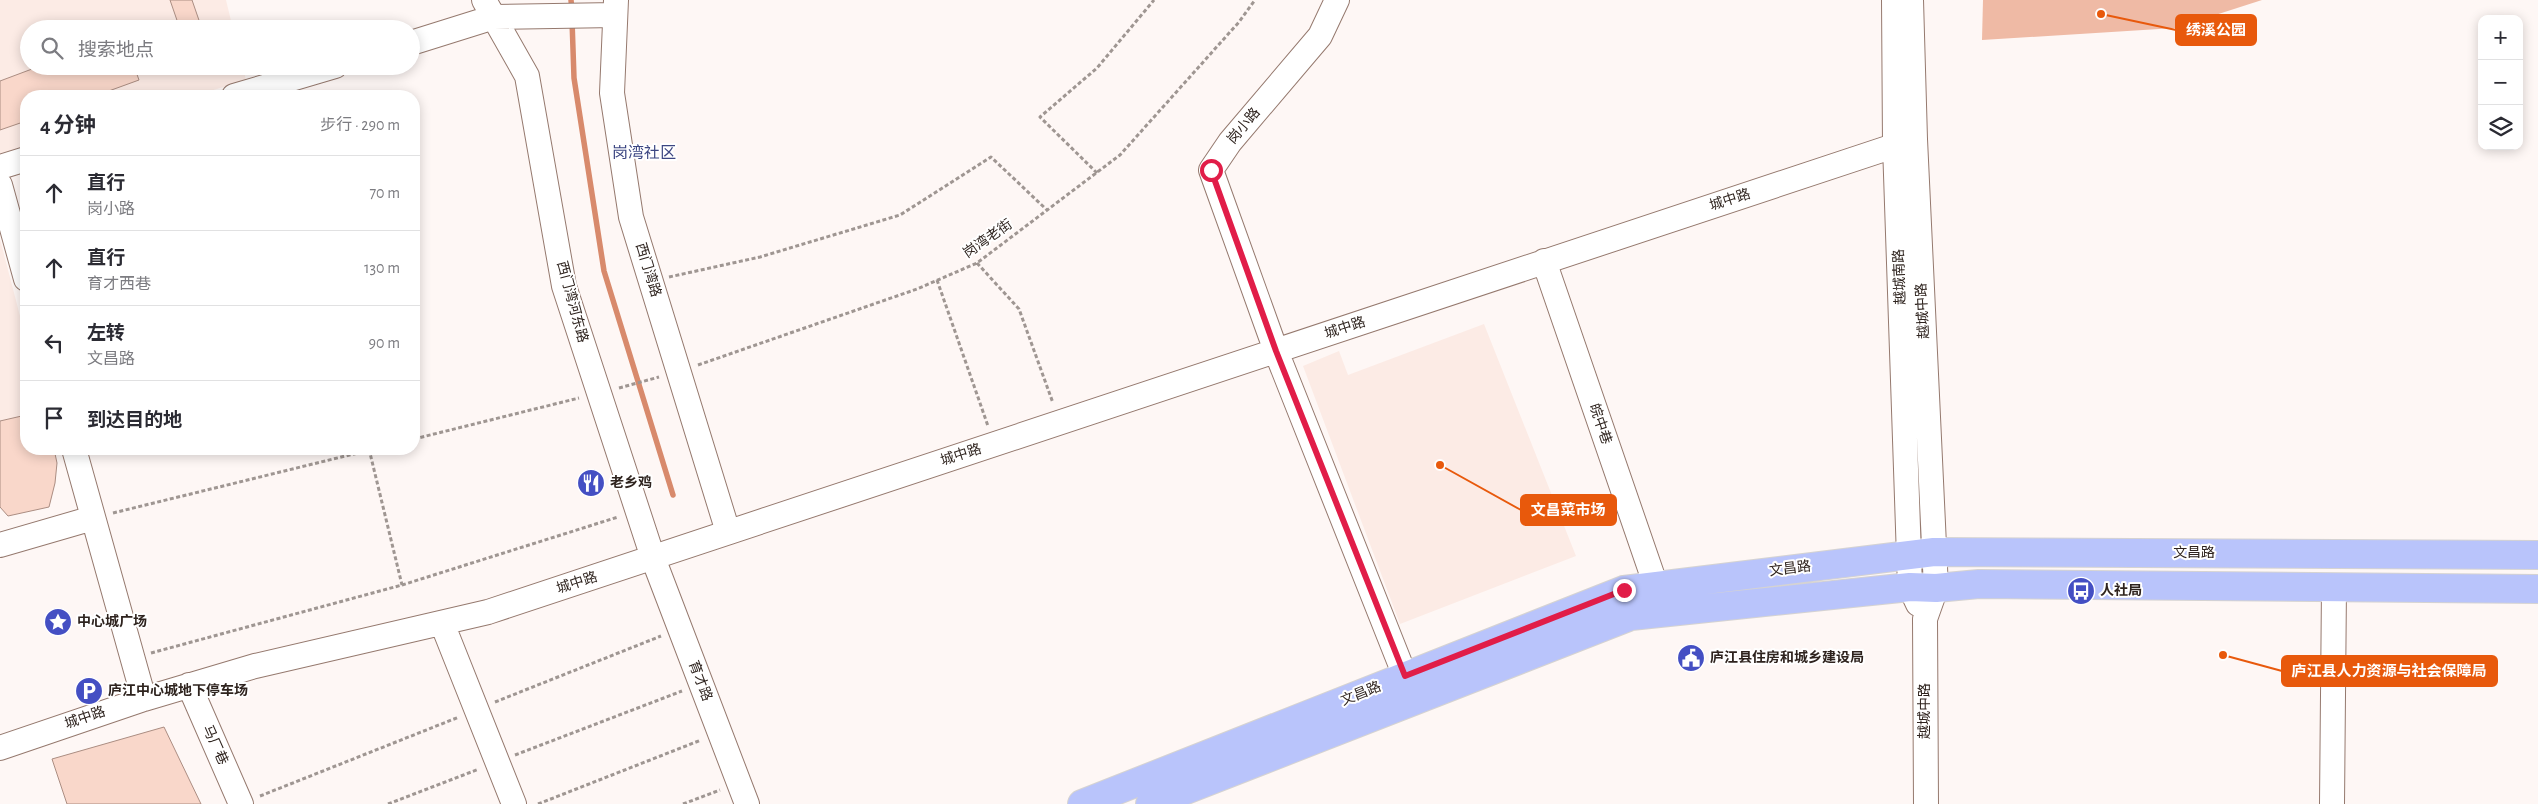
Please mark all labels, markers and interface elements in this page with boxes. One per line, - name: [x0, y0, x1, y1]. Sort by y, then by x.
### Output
- callout: 绣溪公园: [2176, 15, 2256, 45]
- map controls: [2478, 15, 2523, 150]
- button: +: [2478, 15, 2523, 60]
- search box: [20, 20, 420, 75]
- text: 绣溪公园: [2186, 22, 2246, 38]
- icon: search: [38, 34, 66, 62]
- text: 搜索地点: [78, 41, 154, 60]
- button: −: [2478, 60, 2523, 105]
- street label: 岗小路: [1224, 105, 1263, 147]
- button: layers: [2478, 105, 2523, 150]
- text: 4 分钟: [40, 115, 96, 136]
- text: 步行 · 290 m: [320, 117, 400, 133]
- district label: 岗湾社区: [612, 144, 676, 161]
- route start: [1200, 159, 1223, 182]
- text: 直行: [87, 174, 125, 193]
- icon: ahead: [40, 179, 68, 207]
- text: 70 m: [369, 185, 400, 201]
- street label: 城中路: [1708, 186, 1752, 213]
- text: 岗小路: [87, 201, 135, 217]
- street label: 岗湾老街: [960, 216, 1015, 261]
- street label: 西门湾路: [633, 241, 664, 299]
- text: 直行: [87, 249, 125, 268]
- street label: 越城南路: [1891, 249, 1908, 305]
- icon: ahead: [40, 254, 68, 282]
- street label: 西门湾河东路: [554, 259, 591, 344]
- text: 130 m: [364, 260, 400, 276]
- text: 育才西巷: [87, 276, 151, 292]
- street label: 越城中路: [1914, 283, 1931, 339]
- street label: 城中路: [1323, 314, 1367, 341]
- text: 左转: [87, 324, 125, 343]
- icon: left: [40, 329, 68, 357]
- text: 90 m: [369, 335, 400, 351]
- text: 文昌路: [87, 351, 135, 367]
- street label: 皖中巷: [1587, 402, 1614, 446]
- icon: arrive: [40, 404, 68, 432]
- text: 到达目的地: [87, 411, 182, 430]
- street label: 城中路: [939, 441, 983, 468]
- restaurant icon: 老乡鸡: [576, 468, 606, 498]
- place label: 老乡鸡: [610, 475, 652, 490]
- callout: 文昌菜市场: [1521, 495, 1616, 525]
- text: 文昌菜市场: [1530, 502, 1606, 518]
- street label: 文昌路: [2173, 545, 2215, 560]
- street label: 文昌路: [1768, 559, 1812, 579]
- street label: 城中路: [555, 569, 599, 596]
- bus stop icon: 人社局: [2066, 576, 2096, 606]
- route end: [1613, 579, 1636, 602]
- place label: 人社局: [2100, 582, 2142, 598]
- place icon: 中心城广场: [43, 607, 73, 637]
- place label: 中心城广场: [77, 613, 147, 629]
- public building icon: 庐江县住房和城乡建设局: [1676, 643, 1706, 673]
- place label: 庐江县住房和城乡建设局: [1710, 649, 1864, 665]
- callout: 庐江县人力资源与社会保障局: [2282, 656, 2497, 686]
- street label: 育才路: [686, 659, 715, 703]
- text: 庐江县人力资源与社会保障局: [2291, 662, 2487, 679]
- parking icon: 庐江中心城地下停车场: [74, 676, 104, 706]
- street label: 文昌路: [1339, 679, 1383, 708]
- place label: 庐江中心城地下停车场: [108, 682, 248, 698]
- street label: 越城中路: [1917, 683, 1932, 739]
- street label: 城中路: [63, 704, 107, 731]
- street label: 马厂巷: [200, 723, 231, 767]

